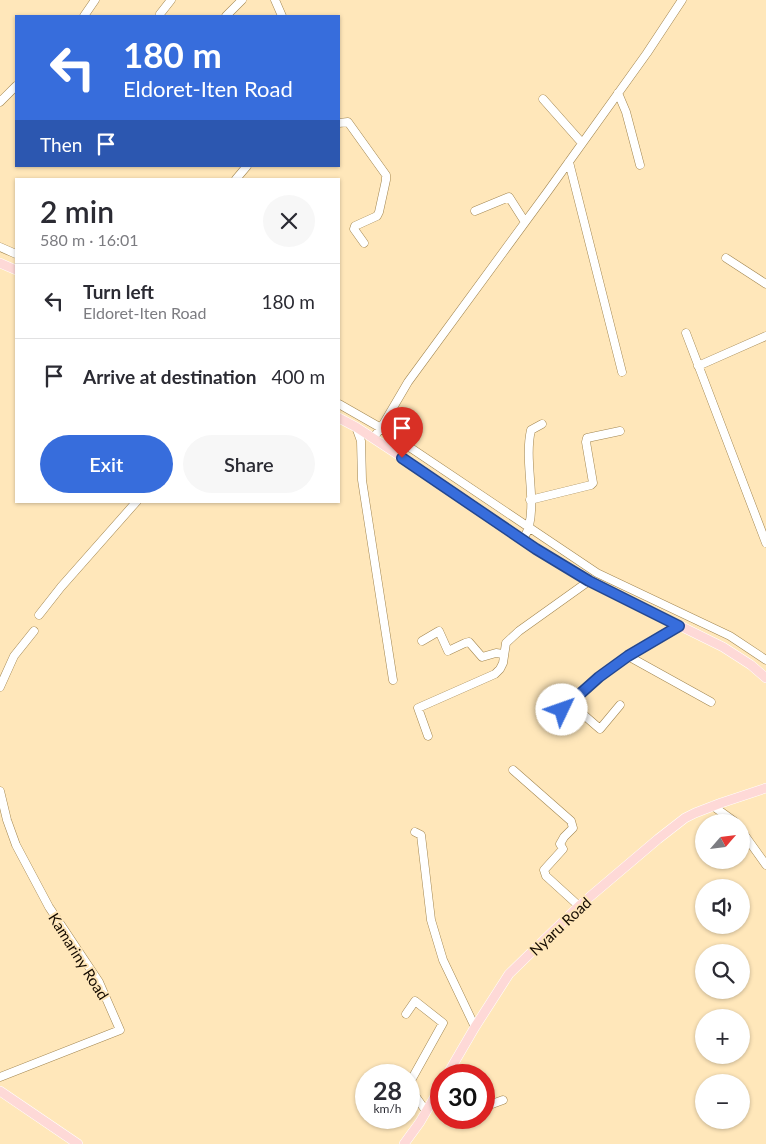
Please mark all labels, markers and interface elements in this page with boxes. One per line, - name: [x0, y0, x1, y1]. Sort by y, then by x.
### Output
- text: 180 m: [123, 33, 222, 75]
- icon: left: [40, 35, 105, 100]
- text: Eldoret-Iten Road: [123, 75, 293, 102]
- icon: arrive: [92, 130, 120, 158]
- text: Then: [40, 133, 82, 156]
- text: 2 min: [40, 193, 114, 229]
- button: close: [263, 195, 315, 247]
- text: 580 m · 16:01: [40, 230, 139, 249]
- text: Turn left: [83, 280, 154, 303]
- icon: left: [40, 287, 68, 315]
- text: 180 m: [261, 290, 315, 313]
- text: Eldoret-Iten Road: [83, 303, 206, 322]
- icon: arrive: [40, 362, 68, 390]
- text: Arrive at destination: [83, 365, 256, 388]
- text: 400 m: [271, 365, 325, 388]
- pin: [381, 407, 423, 458]
- icon: arrive: [388, 414, 416, 442]
- button: Exit: [40, 435, 173, 493]
- button: Share: [183, 435, 315, 493]
- position arrow: [535, 683, 587, 735]
- north arrow: [695, 814, 750, 869]
- map controls: [695, 814, 750, 1129]
- button: sound: [695, 879, 750, 934]
- street label: Nyaru Road: [526, 893, 594, 959]
- street label: Kamariny Road: [45, 909, 113, 1003]
- button: search: [695, 944, 750, 999]
- button: +: [695, 1009, 750, 1064]
- speed limit sign: 30: [430, 1064, 495, 1129]
- button: −: [695, 1074, 750, 1129]
- text: 28: [373, 1075, 402, 1105]
- text: km/h: [373, 1101, 402, 1116]

